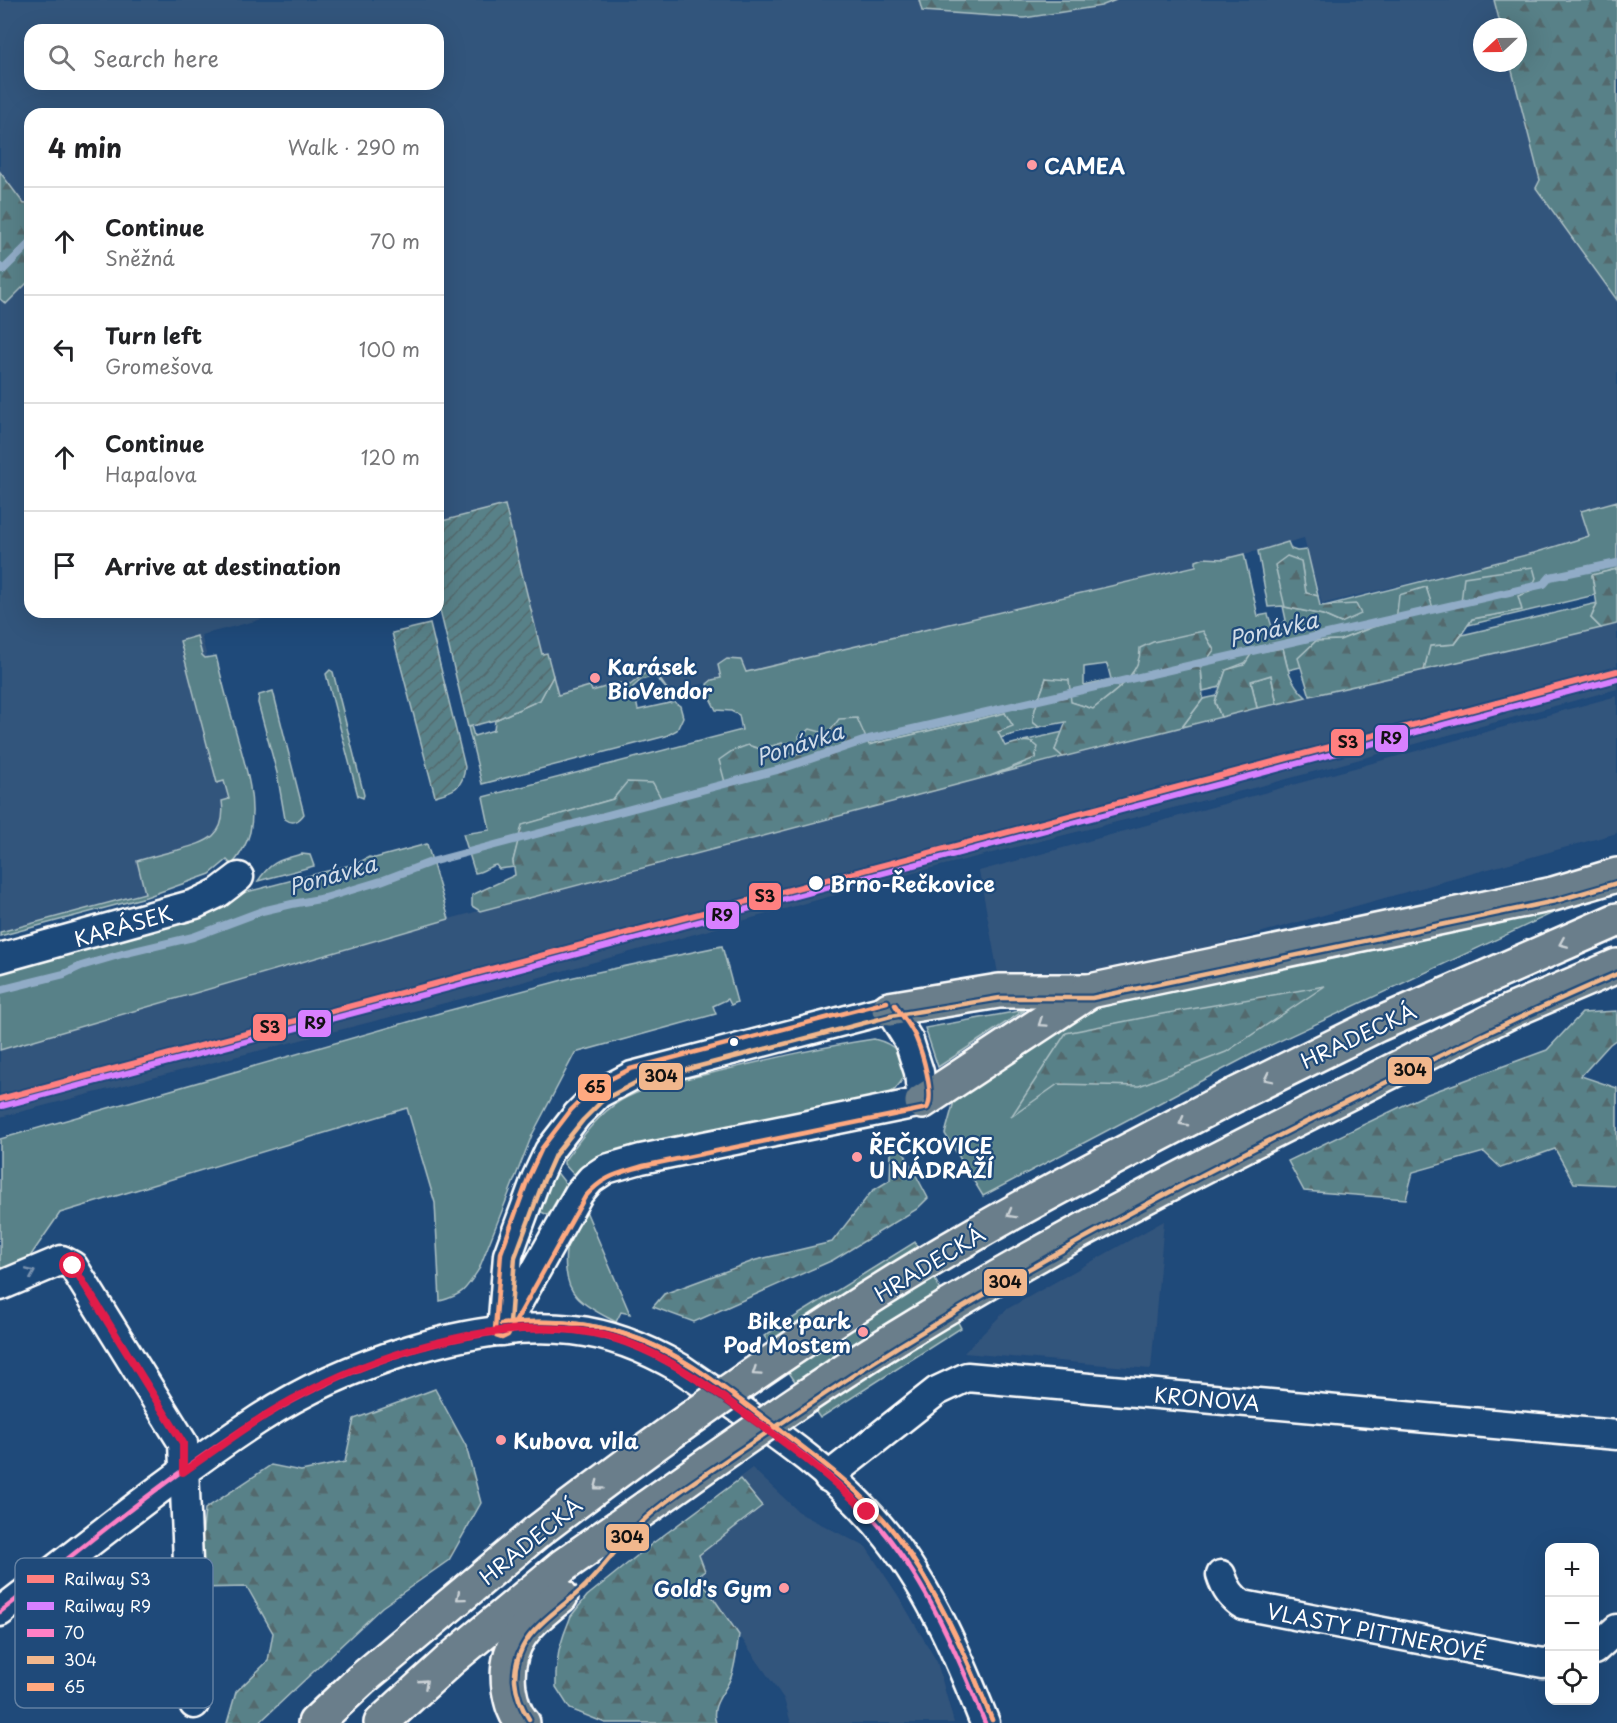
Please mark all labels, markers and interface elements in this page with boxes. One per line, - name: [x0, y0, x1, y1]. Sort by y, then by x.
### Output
- north arrow: [1473, 18, 1527, 72]
- search box: [24, 24, 444, 90]
- icon: search: [45, 41, 78, 74]
- text: Search here: [93, 41, 219, 74]
- text: 4 min: [48, 128, 122, 167]
- text: Walk · 290 m: [288, 132, 420, 162]
- place label: CAMEA: [1044, 149, 1126, 181]
- marker: CAMEA: [1025, 158, 1039, 172]
- text: Continue: [105, 210, 204, 243]
- icon: ahead: [48, 225, 81, 258]
- text: 70 m: [370, 226, 420, 256]
- text: Sněžná: [105, 243, 175, 273]
- text: Turn left: [105, 318, 202, 351]
- icon: left: [48, 333, 81, 366]
- text: 100 m: [359, 334, 420, 364]
- text: Gromešova: [105, 351, 213, 381]
- text: Continue: [105, 426, 204, 459]
- icon: ahead: [48, 441, 81, 474]
- text: 120 m: [361, 442, 420, 472]
- text: Hapalova: [105, 459, 197, 489]
- icon: arrive: [48, 549, 81, 582]
- text: Arrive at destination: [105, 549, 341, 582]
- water label: Ponávka: [1225, 601, 1322, 654]
- place label: Karásek BioVendor: [607, 650, 712, 706]
- marker: Karásek BioVendor: [588, 671, 602, 685]
- water label: Ponávka: [751, 713, 848, 773]
- line badge: R9: [1374, 724, 1409, 753]
- text: R9: [1380, 725, 1402, 749]
- line badge: S3: [1330, 728, 1365, 757]
- text: S3: [1338, 729, 1358, 753]
- water label: Ponávka: [284, 845, 381, 902]
- place label: Brno-Řečkovice: [830, 867, 995, 899]
- marker: Brno-Řečkovice: [807, 874, 825, 892]
- line badge: S3: [748, 882, 782, 911]
- text: S3: [755, 883, 775, 907]
- street label: KARÁSEK: [70, 896, 176, 954]
- line badge: R9: [705, 901, 740, 930]
- text: R9: [711, 902, 733, 926]
- one-way arrow: [1558, 936, 1569, 948]
- street label: HRADECKÁ: [1295, 994, 1421, 1076]
- line badge: R9: [297, 1009, 332, 1038]
- text: R9: [304, 1010, 326, 1034]
- line badge: S3: [252, 1013, 287, 1042]
- text: S3: [260, 1014, 280, 1038]
- one-way arrow: [1037, 1016, 1048, 1027]
- unlabelled marker: [728, 1036, 740, 1048]
- line badge: 304: [1387, 1056, 1433, 1085]
- text: 304: [1393, 1057, 1427, 1081]
- line badge: 304: [638, 1062, 684, 1091]
- text: 304: [644, 1063, 678, 1087]
- one-way arrow: [1264, 1071, 1275, 1082]
- line badge: 65: [577, 1073, 612, 1102]
- text: 65: [584, 1074, 606, 1098]
- one-way arrow: [1179, 1115, 1189, 1126]
- place label: ŘEČKOVICE U NÁDRAŽÍ: [869, 1129, 994, 1185]
- marker: ŘEČKOVICE U NÁDRAŽÍ: [850, 1150, 864, 1164]
- one-way arrow: [1007, 1207, 1017, 1218]
- street label: HRADECKÁ: [867, 1217, 991, 1309]
- route start: [59, 1252, 85, 1278]
- one-way arrow: [25, 1268, 36, 1280]
- line badge: 304: [983, 1268, 1028, 1297]
- text: 304: [988, 1269, 1022, 1293]
- place label: Bike park Pod Mostem: [723, 1304, 851, 1360]
- marker: Bike park Pod Mostem: [856, 1325, 870, 1339]
- one-way arrow: [752, 1365, 763, 1376]
- street label: KRONOVA: [1153, 1377, 1261, 1419]
- place label: Kubova vila: [513, 1424, 639, 1456]
- marker: Kubova vila: [494, 1433, 508, 1447]
- one-way arrow: [593, 1478, 604, 1489]
- street label: HRADECKÁ: [472, 1488, 588, 1592]
- route end: [853, 1498, 879, 1524]
- line badge: 304: [605, 1523, 650, 1552]
- text: 304: [610, 1524, 644, 1548]
- map controls: [1545, 1543, 1599, 1705]
- button: +: [1545, 1543, 1599, 1597]
- legend: [15, 1558, 213, 1708]
- text: Railway S3: [64, 1566, 151, 1590]
- place label: Gold's Gym: [654, 1572, 772, 1604]
- marker: Gold's Gym: [777, 1581, 791, 1595]
- one-way arrow: [456, 1589, 467, 1600]
- text: Railway R9: [64, 1593, 151, 1617]
- street label: VLASTY PITTNEROVÉ: [1265, 1594, 1489, 1668]
- button: −: [1545, 1597, 1599, 1651]
- text: 70: [64, 1620, 84, 1644]
- text: 304: [64, 1647, 97, 1671]
- button: locate: [1545, 1651, 1599, 1705]
- text: 65: [64, 1674, 85, 1698]
- one-way arrow: [417, 1679, 428, 1690]

